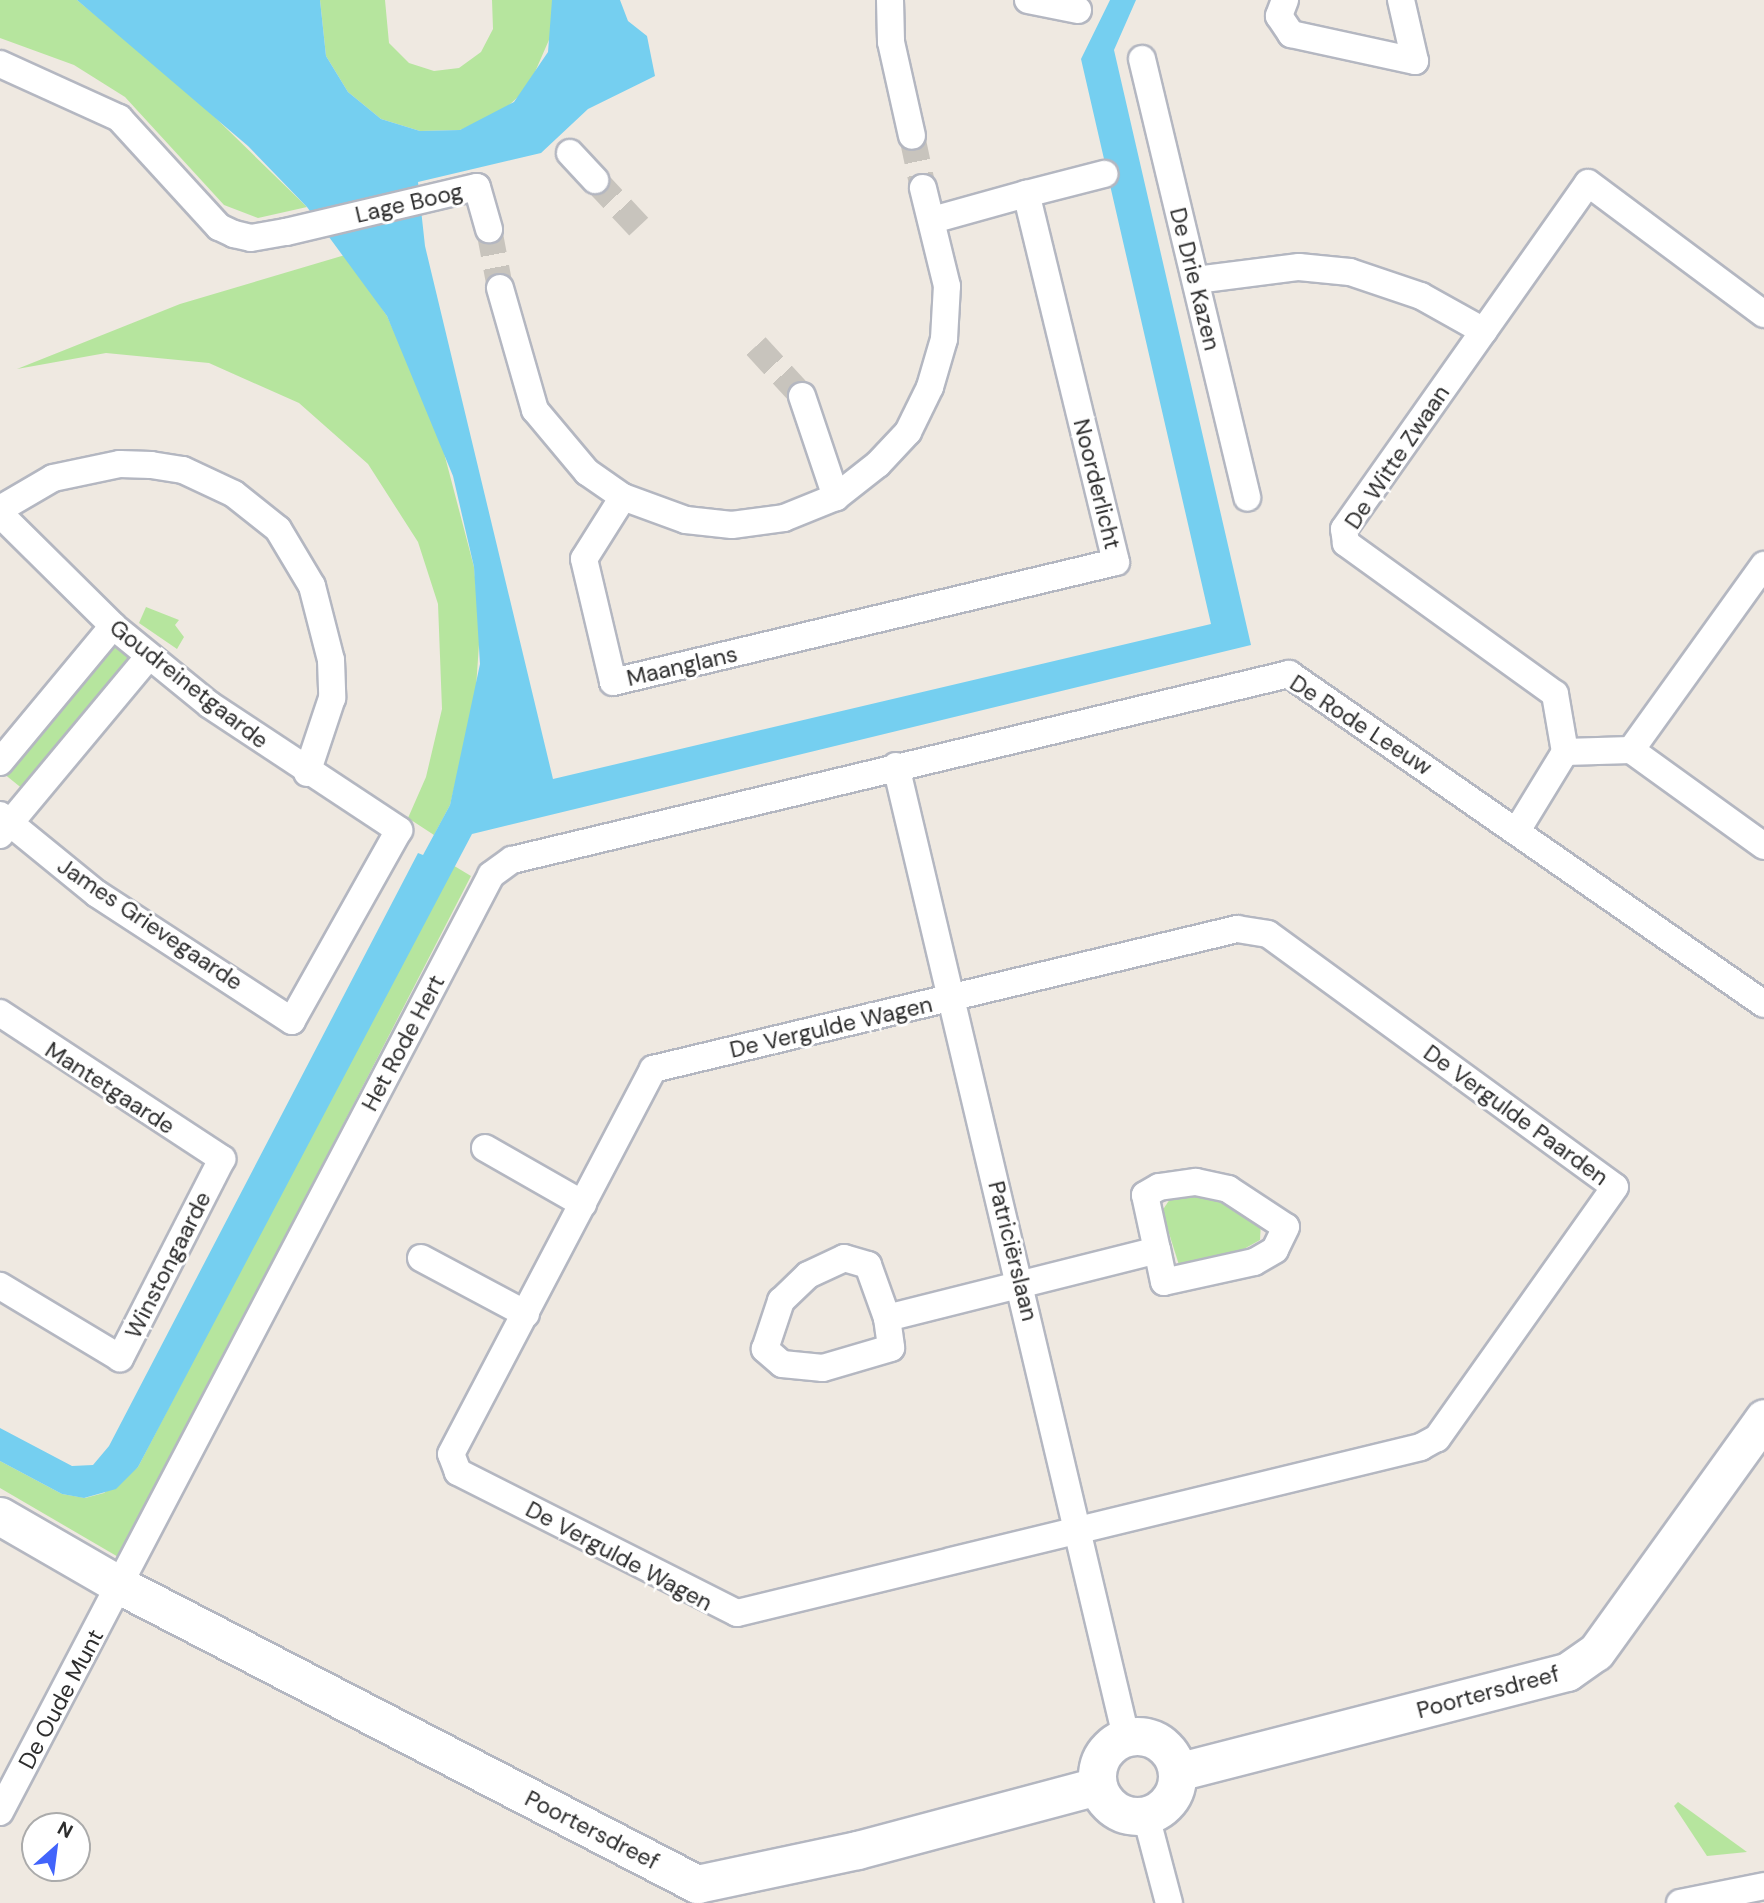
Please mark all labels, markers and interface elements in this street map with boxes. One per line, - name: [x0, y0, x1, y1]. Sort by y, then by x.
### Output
- street label: Lage Boog: [352, 177, 466, 229]
- street label: De Drie Kazen: [1164, 205, 1226, 353]
- street label: De Witte Zwaan: [1339, 380, 1455, 534]
- street label: Noorderlicht: [1067, 416, 1127, 552]
- street label: Goudreinetgaarde: [104, 614, 274, 754]
- street label: Maanglans: [624, 640, 740, 692]
- street label: De Rode Leeuw: [1285, 669, 1437, 781]
- street label: James Grievegaarde: [52, 852, 248, 996]
- street label: Het Rode Hert: [356, 970, 450, 1116]
- street label: De Vergulde Wagen: [727, 990, 935, 1064]
- street label: Mantetgaarde: [40, 1036, 180, 1140]
- street label: De Vergulde Paarden: [1418, 1039, 1614, 1191]
- street label: Patriciërslaan: [982, 1178, 1044, 1324]
- street label: Winstongaarde: [119, 1187, 217, 1343]
- street label: De Vergulde Wagen: [521, 1495, 717, 1617]
- street label: De Oude Munt: [13, 1624, 109, 1774]
- street label: Poortersdreef: [1414, 1660, 1562, 1724]
- street label: Poortersdreef: [520, 1784, 664, 1876]
- north arrow: [21, 1812, 91, 1882]
- text: N: [53, 1815, 77, 1844]

